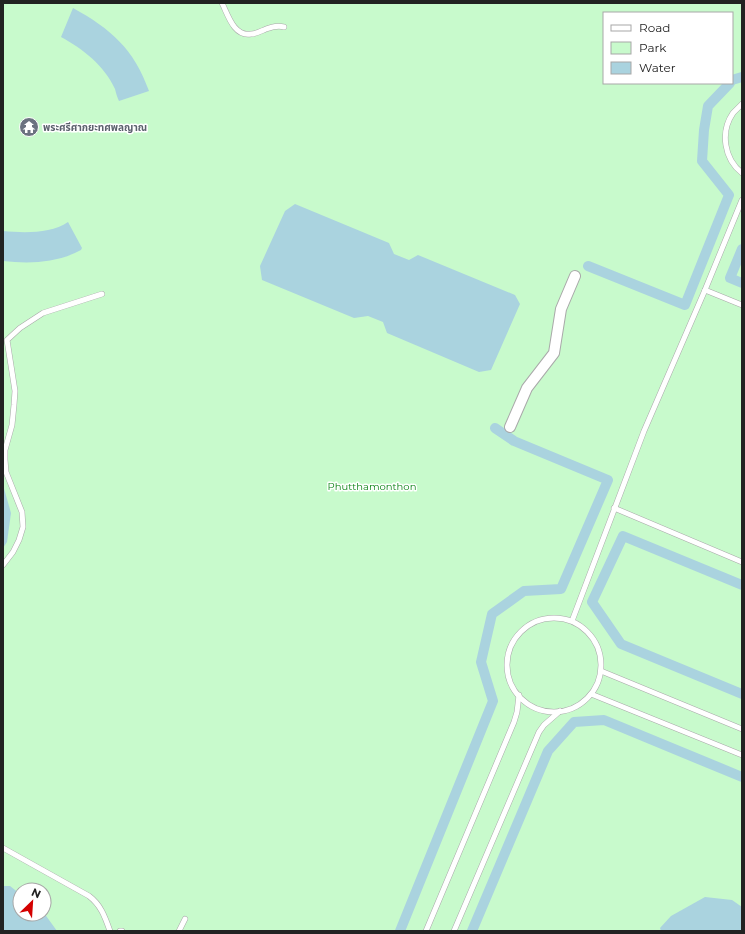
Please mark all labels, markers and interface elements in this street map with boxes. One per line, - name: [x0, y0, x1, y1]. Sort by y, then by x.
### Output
- legend: [603, 12, 733, 84]
- text: Road: [639, 20, 670, 35]
- text: Park: [639, 40, 667, 55]
- text: Water: [639, 60, 676, 75]
- temple icon: พระศรีศากยะทศพลญาณ: [18, 116, 40, 138]
- place label: พระศรีศากยะทศพลญาณ: [43, 121, 147, 134]
- park label: Phutthamonthon: [328, 480, 416, 493]
- north arrow: [12, 882, 52, 922]
- text: N: [29, 885, 43, 901]

